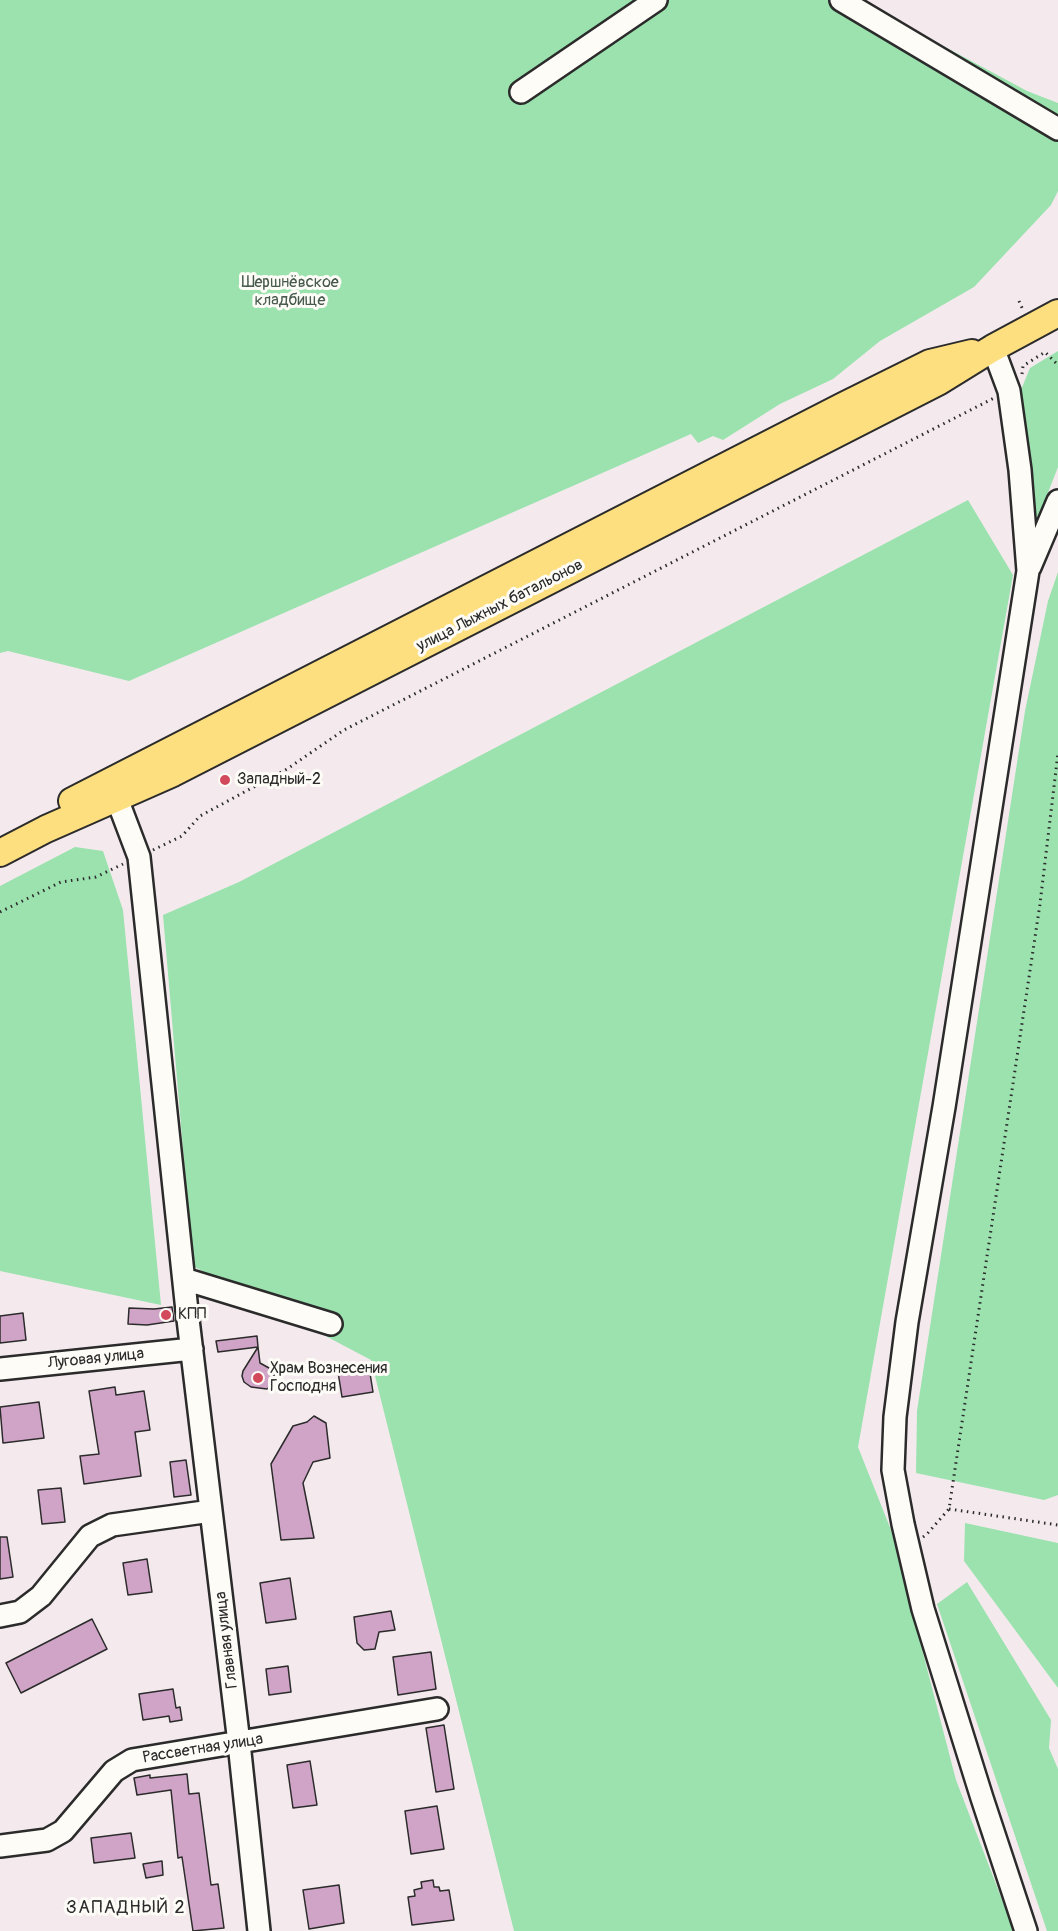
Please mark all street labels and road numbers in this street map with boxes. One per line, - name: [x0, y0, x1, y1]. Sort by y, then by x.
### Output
- street label: улица Лыжных батальонов: [414, 556, 586, 656]
- street label: Луговая улица: [47, 1344, 145, 1374]
- street label: Главная улица: [212, 1590, 242, 1690]
- street label: Рассветная улица: [141, 1730, 265, 1768]

